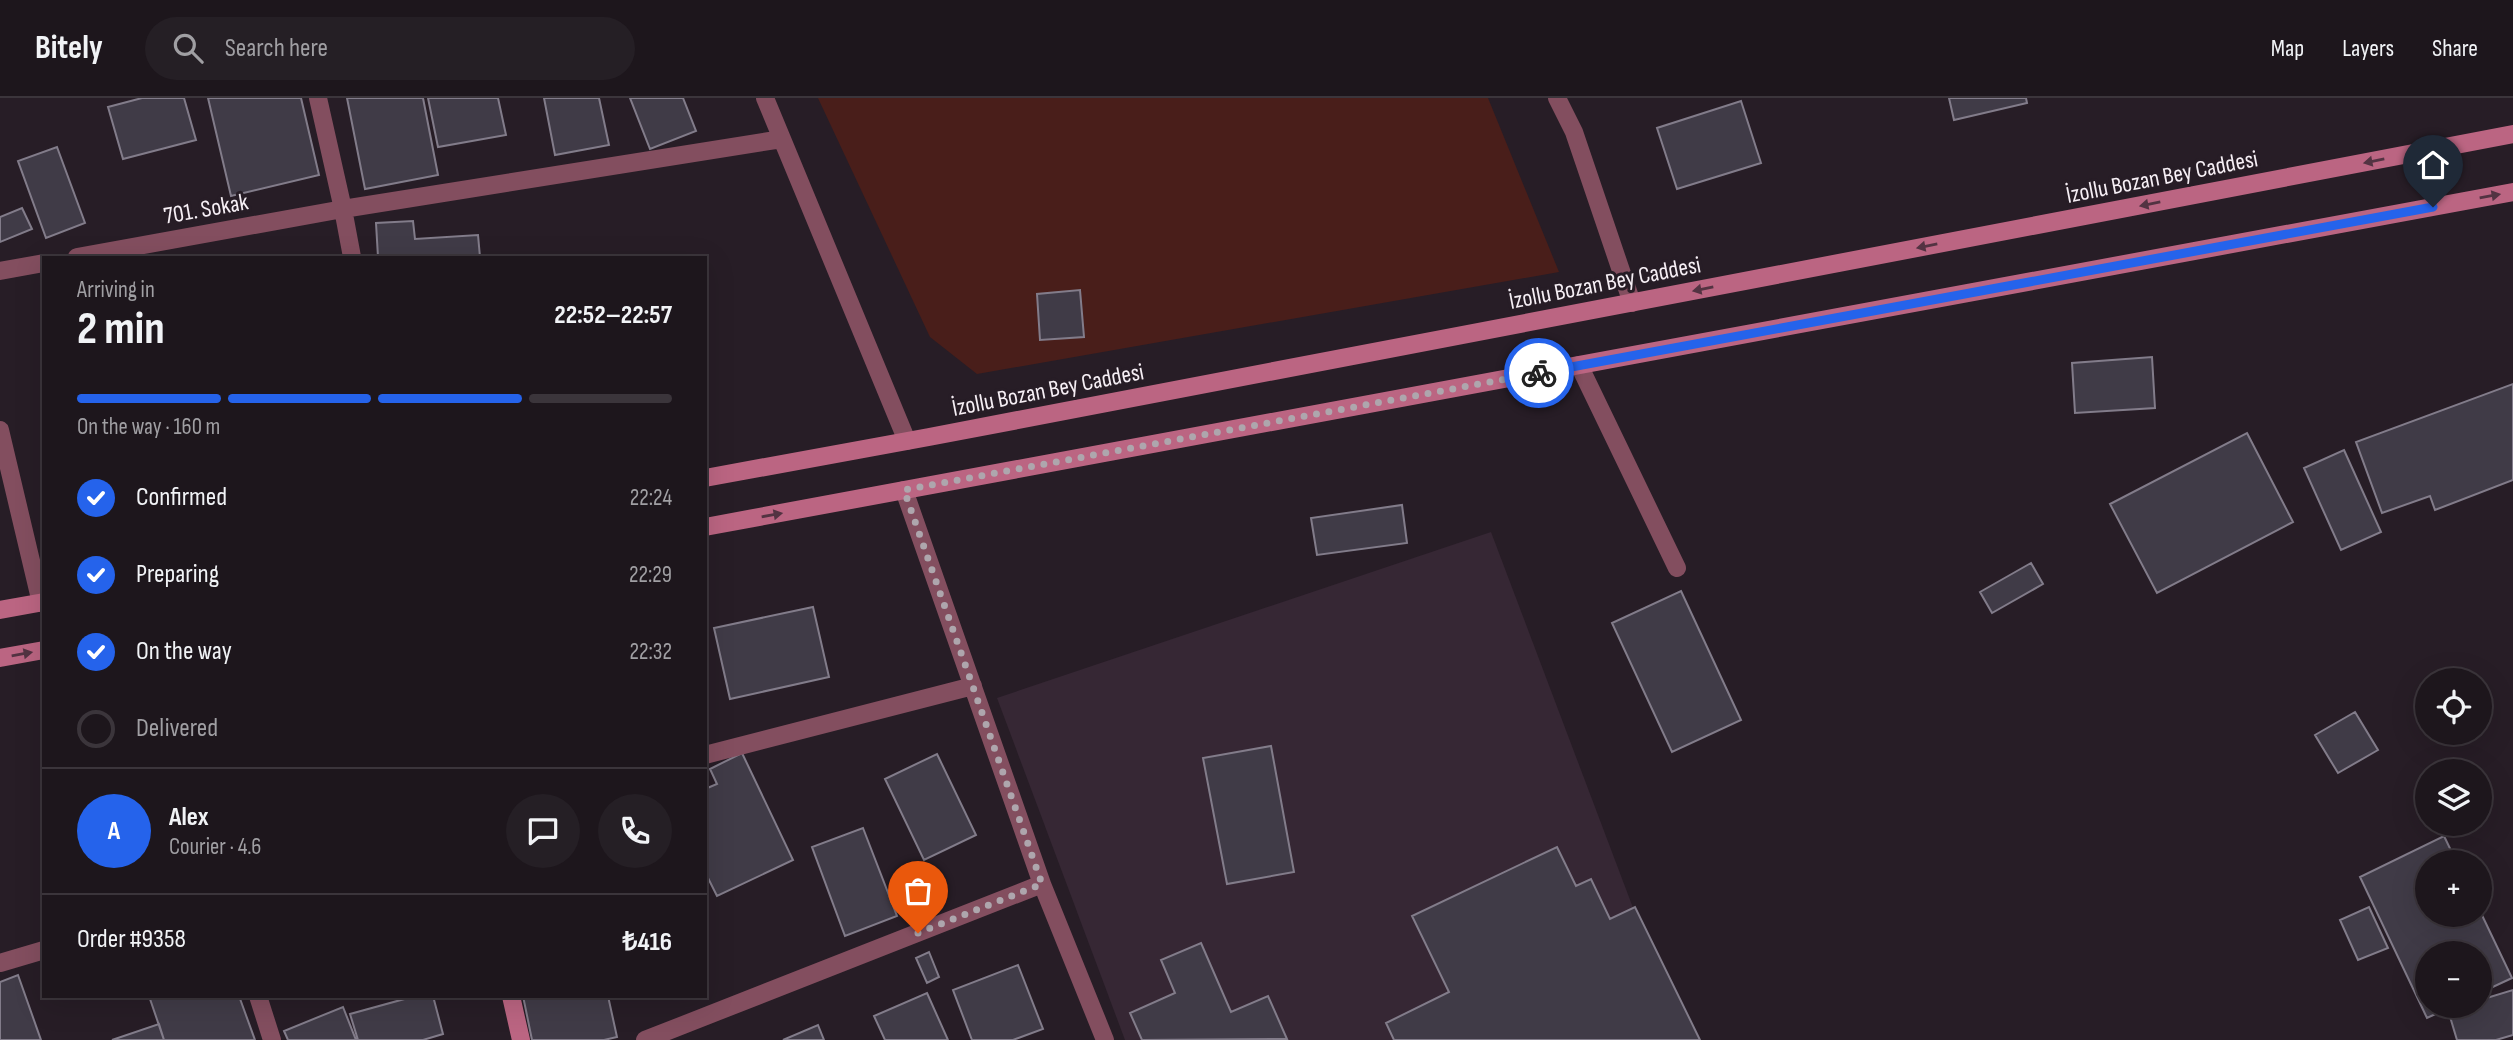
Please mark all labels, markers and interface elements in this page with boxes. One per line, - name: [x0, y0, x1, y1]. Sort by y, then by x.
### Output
- search box: [145, 17, 635, 80]
- text: Bitely: [35, 28, 103, 68]
- icon: search: [169, 29, 207, 67]
- text: Search here: [225, 33, 328, 64]
- text: Map: [2271, 34, 2304, 63]
- text: Layers: [2342, 34, 2394, 63]
- text: Share: [2432, 34, 2478, 63]
- pin: [2403, 135, 2463, 207]
- street label: İzollu Bozan Bey Caddesi: [2064, 144, 2260, 210]
- icon: home: [2414, 146, 2452, 184]
- one-way arrow: [2363, 156, 2385, 167]
- street label: 701. Sokak: [161, 187, 251, 231]
- one-way arrow: [2479, 191, 2501, 202]
- one-way arrow: [2139, 198, 2161, 209]
- one-way arrow: [1916, 241, 1938, 252]
- street label: İzollu Bozan Bey Caddesi: [1507, 250, 1703, 316]
- text: Arriving in: [77, 276, 155, 304]
- one-way arrow: [1692, 284, 1714, 295]
- text: 22:52–22:57: [554, 300, 672, 331]
- text: 2 min: [77, 302, 165, 357]
- courier: [1504, 338, 1574, 408]
- icon: bike: [1520, 354, 1558, 392]
- street label: İzollu Bozan Bey Caddesi: [950, 357, 1146, 423]
- text: On the way · 160 m: [77, 413, 220, 441]
- icon: check: [77, 479, 115, 517]
- text: Confirmed: [136, 482, 227, 513]
- text: 22:24: [630, 484, 672, 512]
- one-way arrow: [761, 509, 783, 520]
- icon: check: [77, 556, 115, 594]
- text: Preparing: [136, 559, 219, 590]
- text: 22:29: [629, 561, 672, 589]
- icon: check: [77, 633, 115, 671]
- text: On the way: [136, 636, 232, 667]
- text: 22:32: [630, 638, 672, 666]
- one-way arrow: [11, 648, 33, 659]
- map controls: [2415, 668, 2492, 1018]
- button: locate: [2415, 668, 2492, 745]
- text: Delivered: [136, 713, 218, 744]
- button: layers: [2415, 759, 2492, 836]
- button: chat: [506, 794, 580, 868]
- button: phone: [598, 794, 672, 868]
- text: Alex: [169, 802, 209, 833]
- text: A: [108, 816, 120, 847]
- text: Courier · 4.6: [169, 833, 261, 861]
- button: +: [2415, 850, 2492, 927]
- pin: [888, 861, 948, 933]
- icon: bag: [899, 872, 937, 910]
- text: Order #9358: [77, 924, 186, 955]
- text: ₺416: [623, 927, 672, 958]
- button: −: [2415, 941, 2492, 1018]

